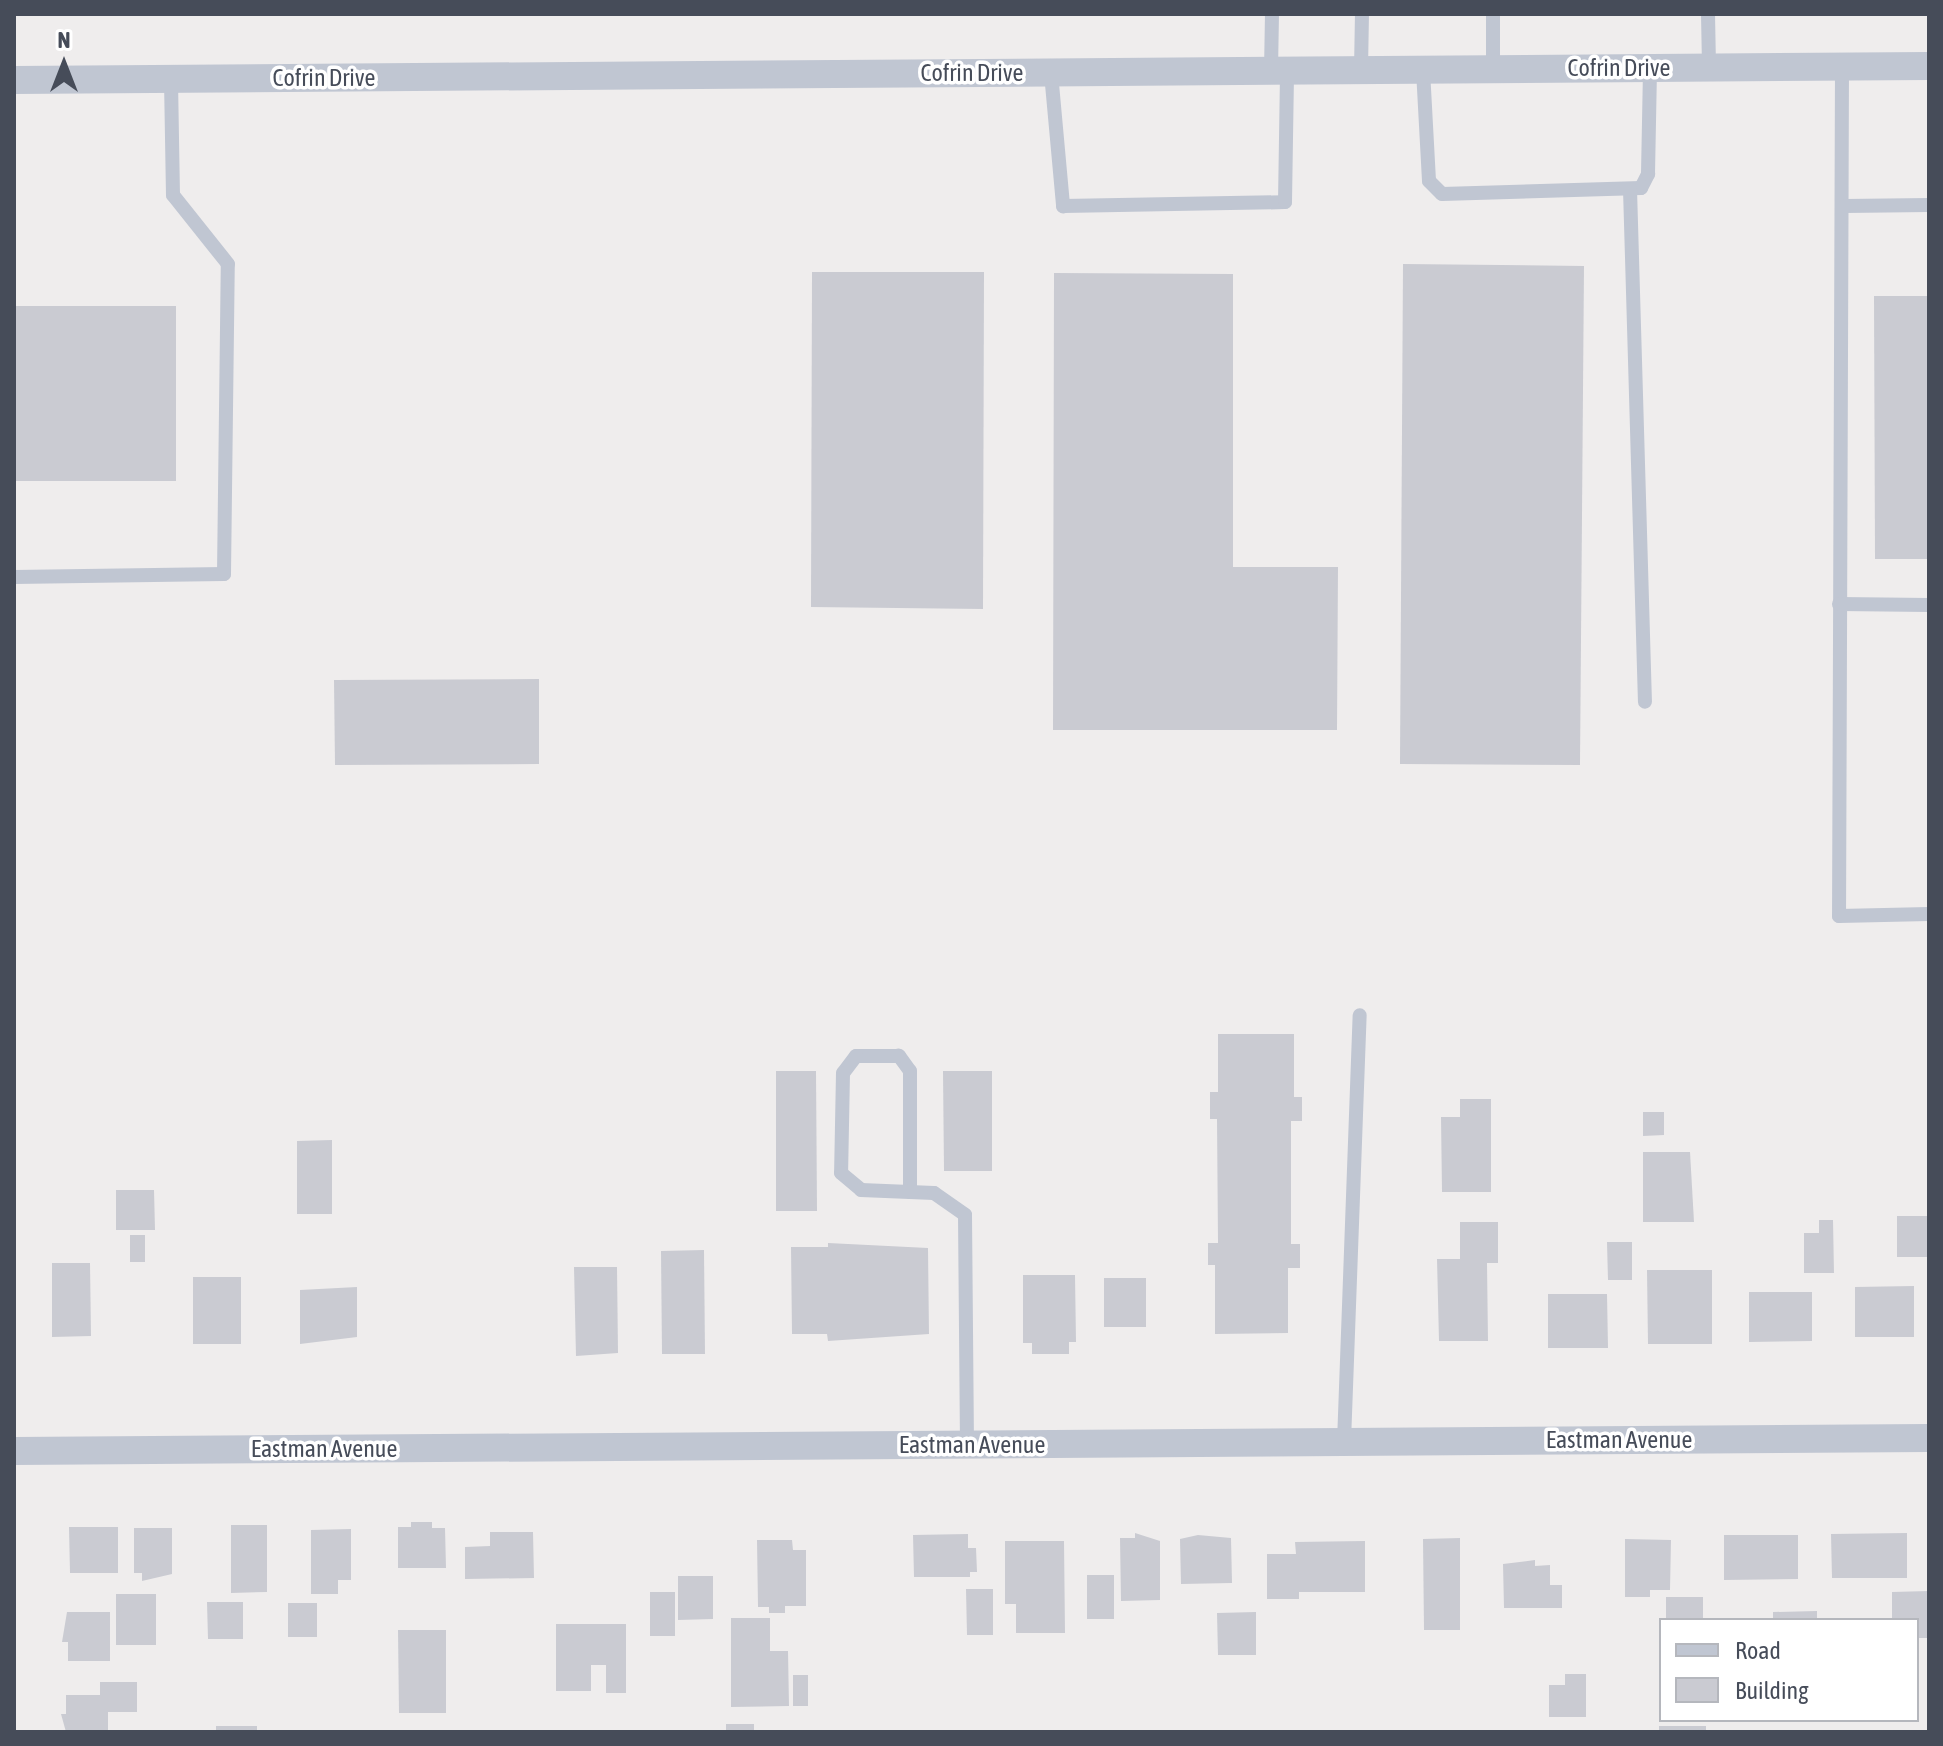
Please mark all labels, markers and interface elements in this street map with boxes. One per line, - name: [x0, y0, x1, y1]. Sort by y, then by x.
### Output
- north arrow: [24, 24, 104, 104]
- text: N: [58, 27, 70, 53]
- street label: Cofrin Drive: [1568, 54, 1670, 82]
- street label: Cofrin Drive: [921, 59, 1023, 87]
- street label: Cofrin Drive: [273, 64, 375, 92]
- street label: Eastman Avenue: [1546, 1426, 1692, 1454]
- street label: Eastman Avenue: [899, 1431, 1045, 1459]
- street label: Eastman Avenue: [251, 1435, 397, 1463]
- legend: [1659, 1618, 1919, 1722]
- text: Road: [1735, 1637, 1781, 1664]
- text: Building: [1735, 1677, 1808, 1704]

